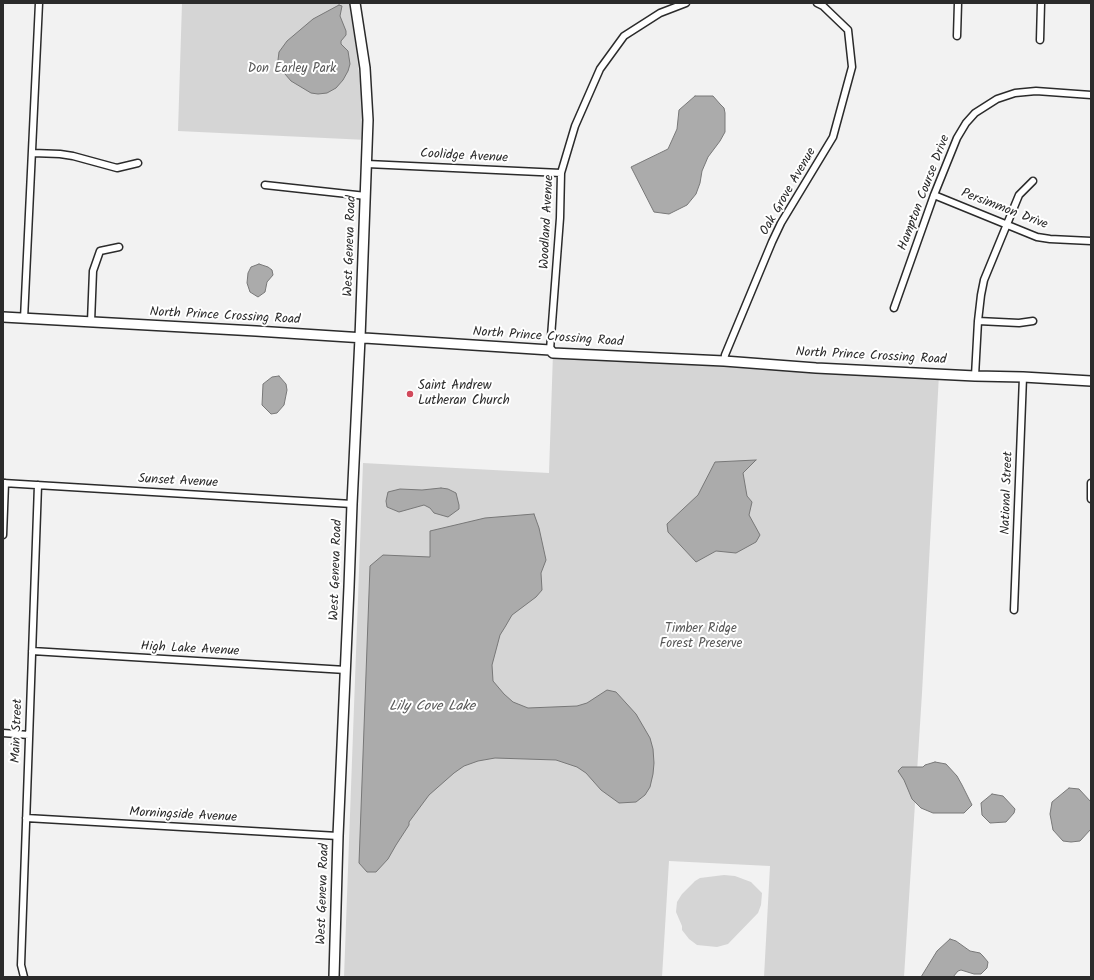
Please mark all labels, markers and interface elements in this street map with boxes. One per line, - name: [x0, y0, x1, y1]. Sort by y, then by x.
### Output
- park label: Don Earley Park: [248, 62, 336, 78]
- street label: Hampton Course Drive: [896, 133, 954, 253]
- street label: Oak Grove Avenue: [758, 146, 820, 238]
- street label: Coolidge Avenue: [420, 147, 508, 167]
- street label: Woodland Avenue: [538, 174, 558, 270]
- street label: Persimmon Drive: [958, 186, 1050, 234]
- street label: West Geneva Road: [341, 195, 361, 297]
- street label: North Prince Crossing Road: [149, 305, 301, 329]
- street label: North Prince Crossing Road: [472, 325, 624, 351]
- street label: North Prince Crossing Road: [795, 345, 947, 369]
- place label: Saint Andrew Lutheran Church: [418, 379, 510, 410]
- marker: Saint Andrew Lutheran Church: [405, 389, 415, 399]
- street label: National Street: [999, 451, 1017, 535]
- street label: Sunset Avenue: [138, 472, 218, 492]
- street label: West Geneva Road: [327, 519, 347, 621]
- park label: Timber Ridge Forest Preserve: [660, 622, 742, 653]
- street label: High Lake Avenue: [140, 640, 240, 660]
- street label: Main Street: [9, 698, 27, 764]
- water label: Lily Cove Lake: [389, 700, 475, 716]
- street label: Morningside Avenue: [129, 805, 237, 827]
- street label: West Geneva Road: [314, 843, 334, 945]

